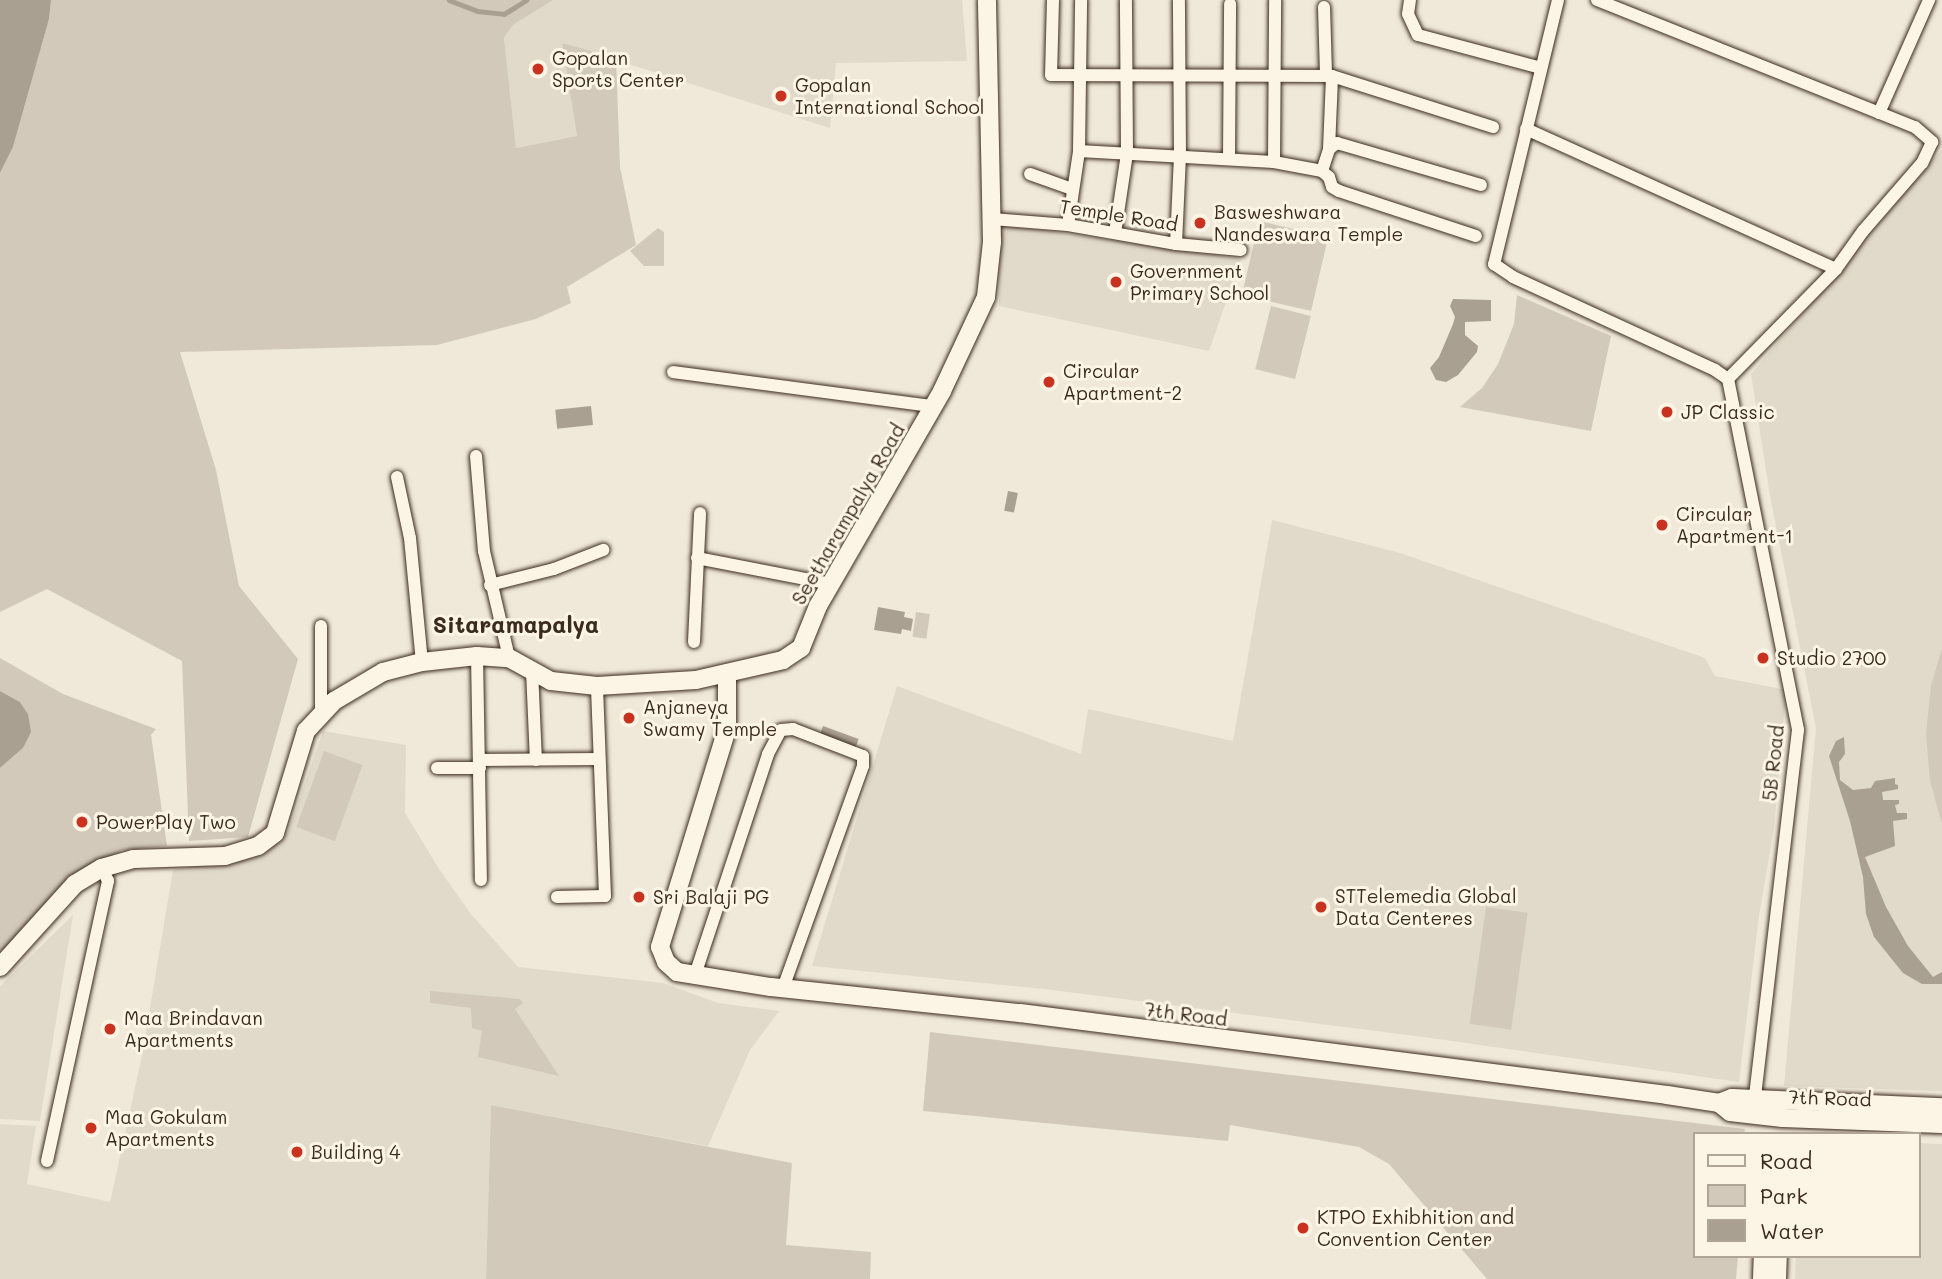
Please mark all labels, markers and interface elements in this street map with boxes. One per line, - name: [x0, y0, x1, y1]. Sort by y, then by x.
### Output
- place label: Gopalan Sports Center: [552, 47, 684, 91]
- marker: Gopalan Sports Center: [530, 61, 546, 77]
- place label: Gopalan International School: [795, 74, 984, 118]
- marker: Gopalan International School: [773, 88, 789, 104]
- street label: Temple Road: [1058, 194, 1180, 236]
- place label: Basweshwara Nandeswara Temple: [1214, 201, 1403, 245]
- marker: Basweshwara Nandeswara Temple: [1192, 215, 1208, 231]
- place label: Government Primary School: [1130, 260, 1269, 304]
- marker: Government Primary School: [1108, 274, 1124, 290]
- place label: Circular Apartment-2: [1063, 360, 1182, 404]
- marker: Circular Apartment-2: [1041, 374, 1057, 390]
- place label: JP Classic: [1681, 401, 1775, 423]
- marker: JP Classic: [1659, 404, 1675, 420]
- street label: Seetharampalya Road: [787, 419, 909, 609]
- place label: Circular Apartment-1: [1676, 503, 1793, 547]
- marker: Circular Apartment-1: [1654, 517, 1670, 533]
- district label: Sitaramapalya: [433, 610, 599, 638]
- place label: Studio 2700: [1777, 647, 1886, 669]
- marker: Studio 2700: [1755, 650, 1771, 666]
- place label: Anjaneya Swamy Temple: [643, 696, 777, 740]
- marker: Anjaneya Swamy Temple: [621, 710, 637, 726]
- street label: 5B Road: [1758, 724, 1788, 802]
- place label: PowerPlay Two: [96, 811, 236, 833]
- marker: PowerPlay Two: [74, 814, 90, 830]
- place label: STTelemedia Global Data Centeres: [1335, 885, 1517, 929]
- place label: Sri Balaji PG: [653, 886, 769, 908]
- marker: Sri Balaji PG: [631, 889, 647, 905]
- marker: STTelemedia Global Data Centeres: [1313, 899, 1329, 915]
- street label: 7th Road: [1143, 998, 1229, 1030]
- place label: Maa Brindavan Apartments: [124, 1007, 263, 1051]
- marker: Maa Brindavan Apartments: [102, 1021, 118, 1037]
- street label: 7th Road: [1788, 1085, 1872, 1111]
- place label: Maa Gokulam Apartments: [105, 1106, 227, 1150]
- marker: Maa Gokulam Apartments: [83, 1120, 99, 1136]
- legend: [1694, 1132, 1921, 1258]
- place label: Building 4: [311, 1141, 400, 1163]
- marker: Building 4: [289, 1144, 305, 1160]
- text: Road: [1760, 1147, 1812, 1174]
- text: Park: [1760, 1182, 1808, 1209]
- place label: KTPO Exhibhition and Convention Center: [1317, 1206, 1514, 1250]
- text: Water: [1760, 1217, 1824, 1244]
- marker: KTPO Exhibhition and Convention Center: [1295, 1220, 1311, 1236]

